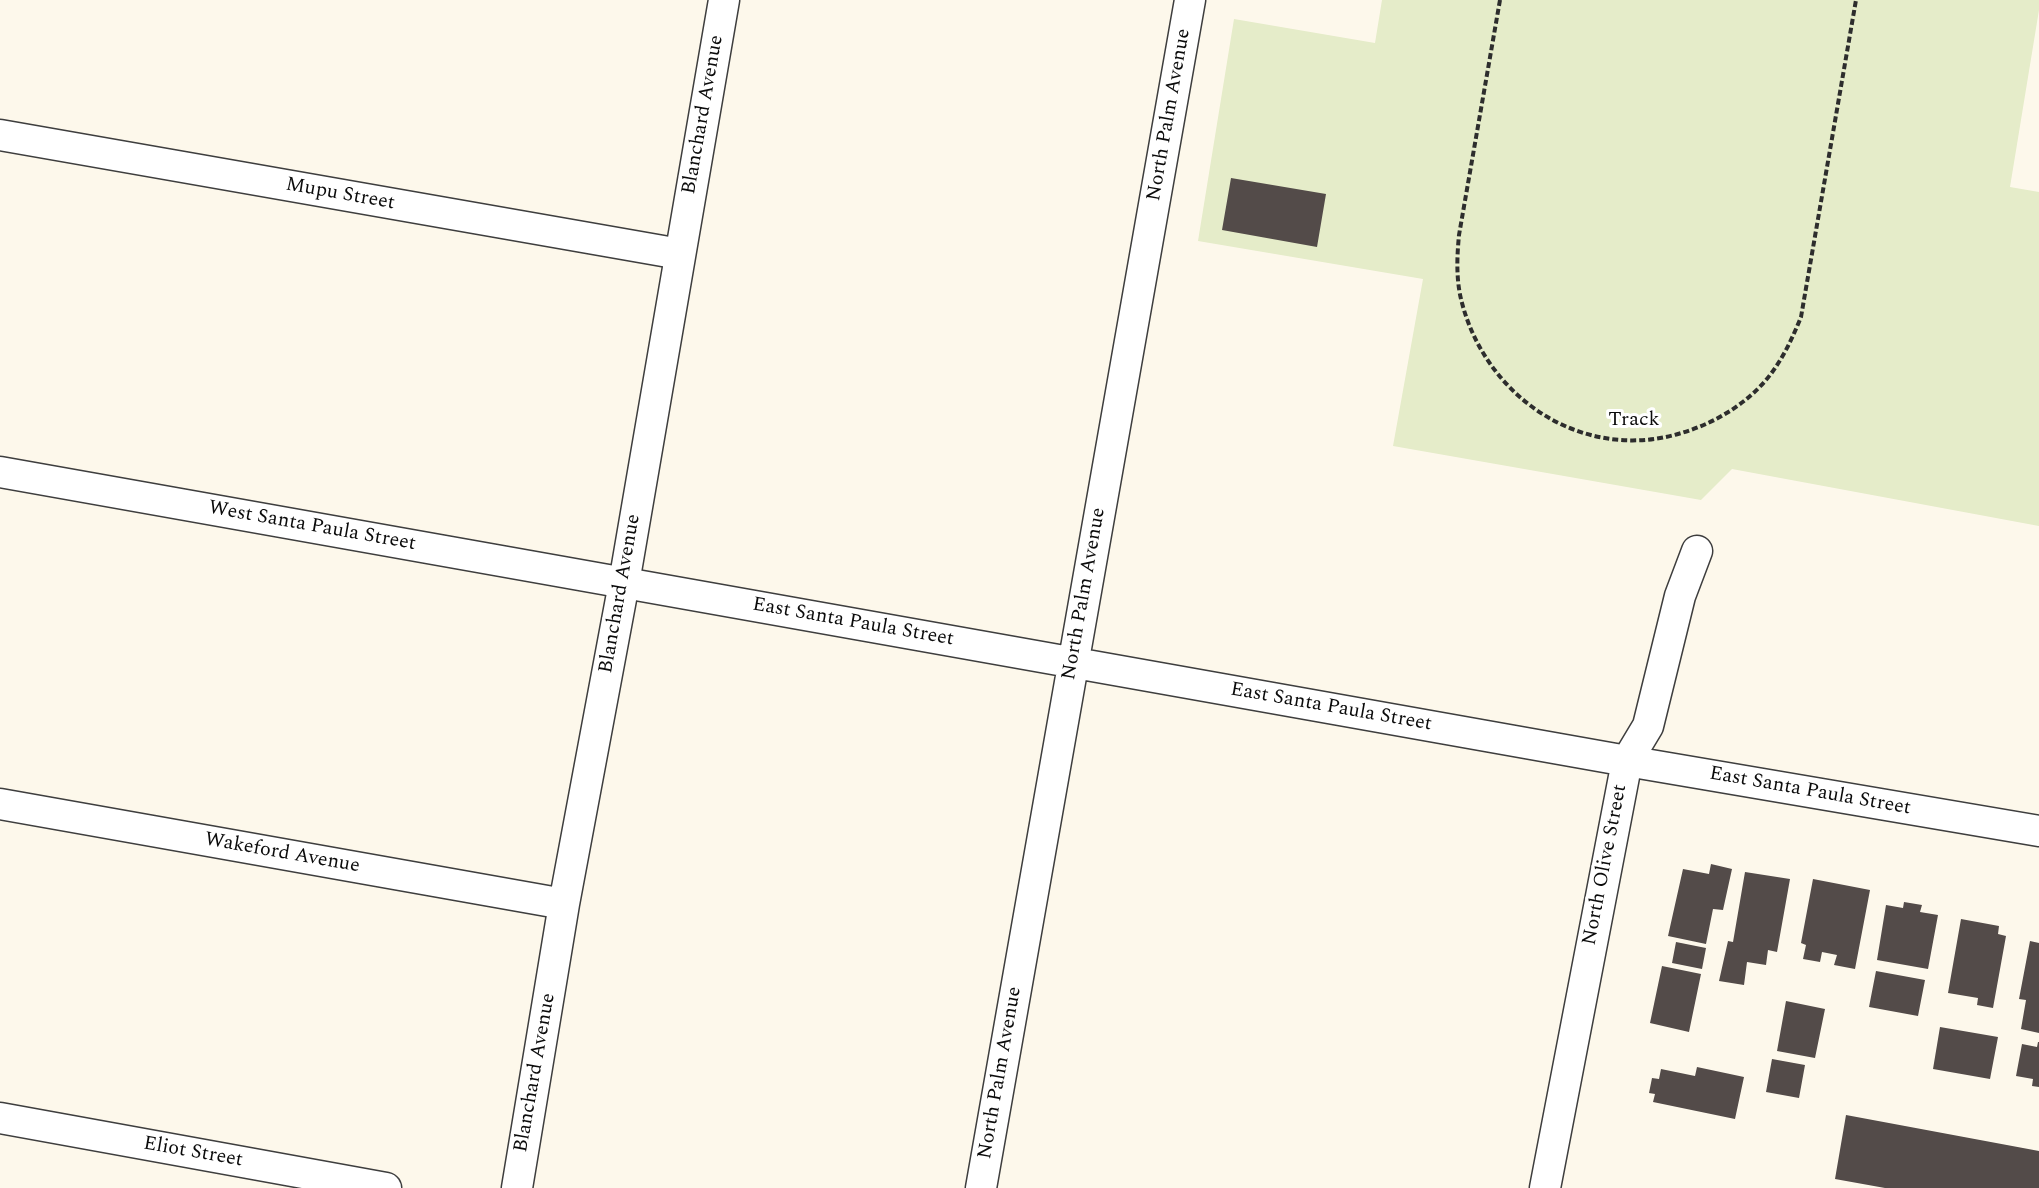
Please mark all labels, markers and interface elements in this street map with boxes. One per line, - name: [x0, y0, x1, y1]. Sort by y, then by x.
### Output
- street label: North Palm Avenue: [1143, 27, 1197, 203]
- street label: Blanchard Avenue: [678, 33, 730, 197]
- street label: Mupu Street: [284, 174, 396, 216]
- street label: Track: [1608, 409, 1660, 433]
- street label: West Santa Paula Street: [206, 497, 418, 557]
- street label: North Palm Avenue: [1058, 506, 1112, 682]
- street label: Blanchard Avenue: [595, 512, 647, 676]
- street label: East Santa Paula Street: [750, 593, 956, 653]
- street label: East Santa Paula Street: [1228, 678, 1434, 738]
- street label: East Santa Paula Street: [1707, 762, 1913, 822]
- street label: North Olive Street: [1579, 782, 1633, 948]
- street label: Wakeford Avenue: [203, 829, 361, 879]
- street label: North Palm Avenue: [974, 985, 1028, 1161]
- street label: Blanchard Avenue: [510, 991, 562, 1155]
- street label: Eliot Street: [141, 1132, 245, 1174]

